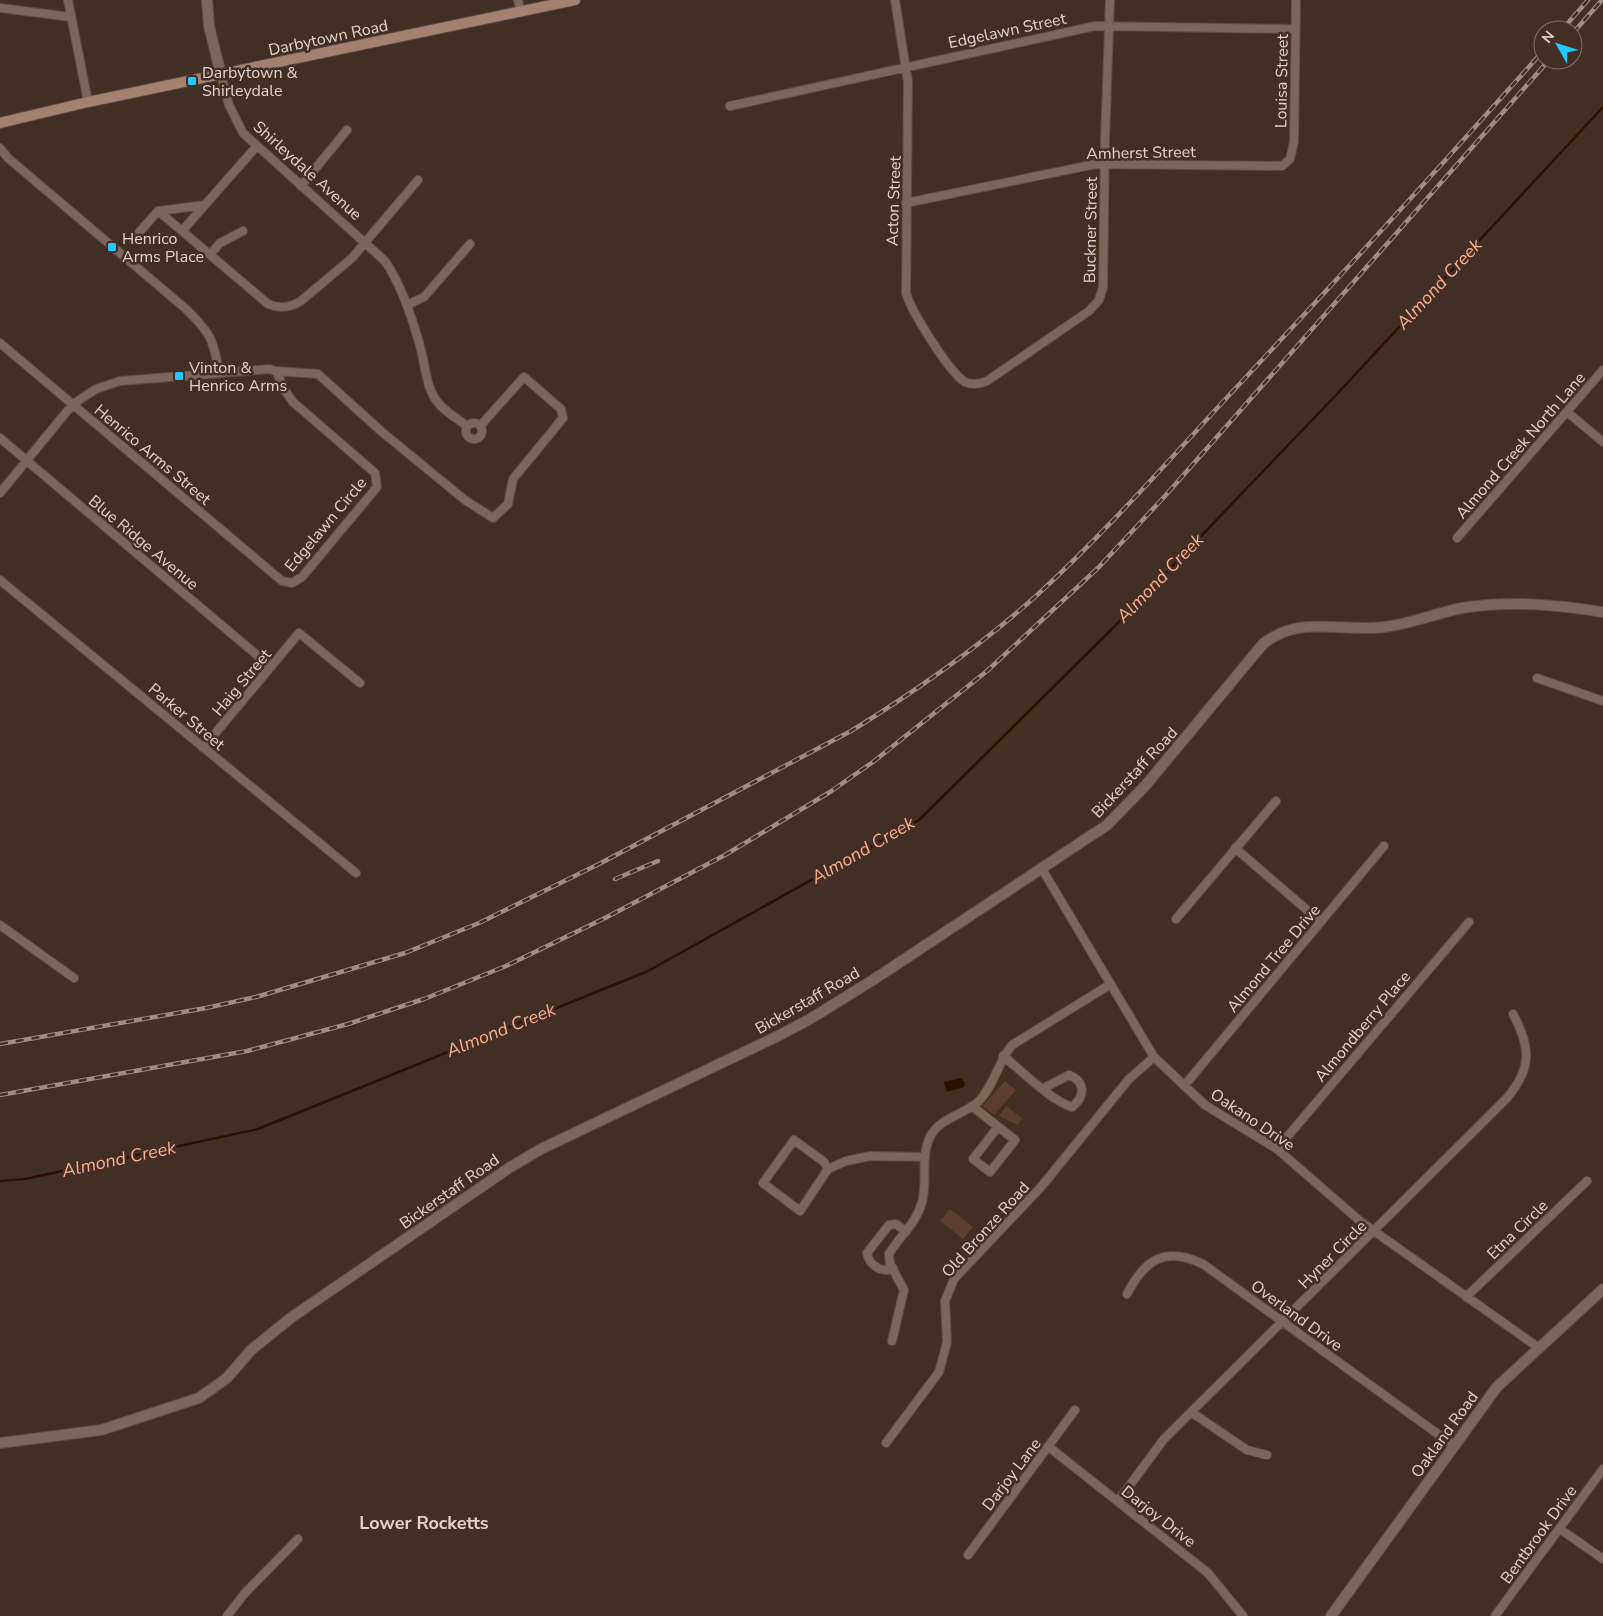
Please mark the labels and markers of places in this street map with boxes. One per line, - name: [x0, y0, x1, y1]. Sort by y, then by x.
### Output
- place label: Darbytown & Shirleydale: [202, 62, 298, 102]
- marker: Darbytown & Shirleydale: [186, 75, 198, 87]
- place label: Henrico Arms Place: [122, 228, 204, 268]
- marker: Henrico Arms Place: [106, 241, 118, 253]
- place label: Vinton & Henrico Arms: [188, 357, 287, 397]
- marker: Vinton & Henrico Arms: [173, 370, 185, 382]

